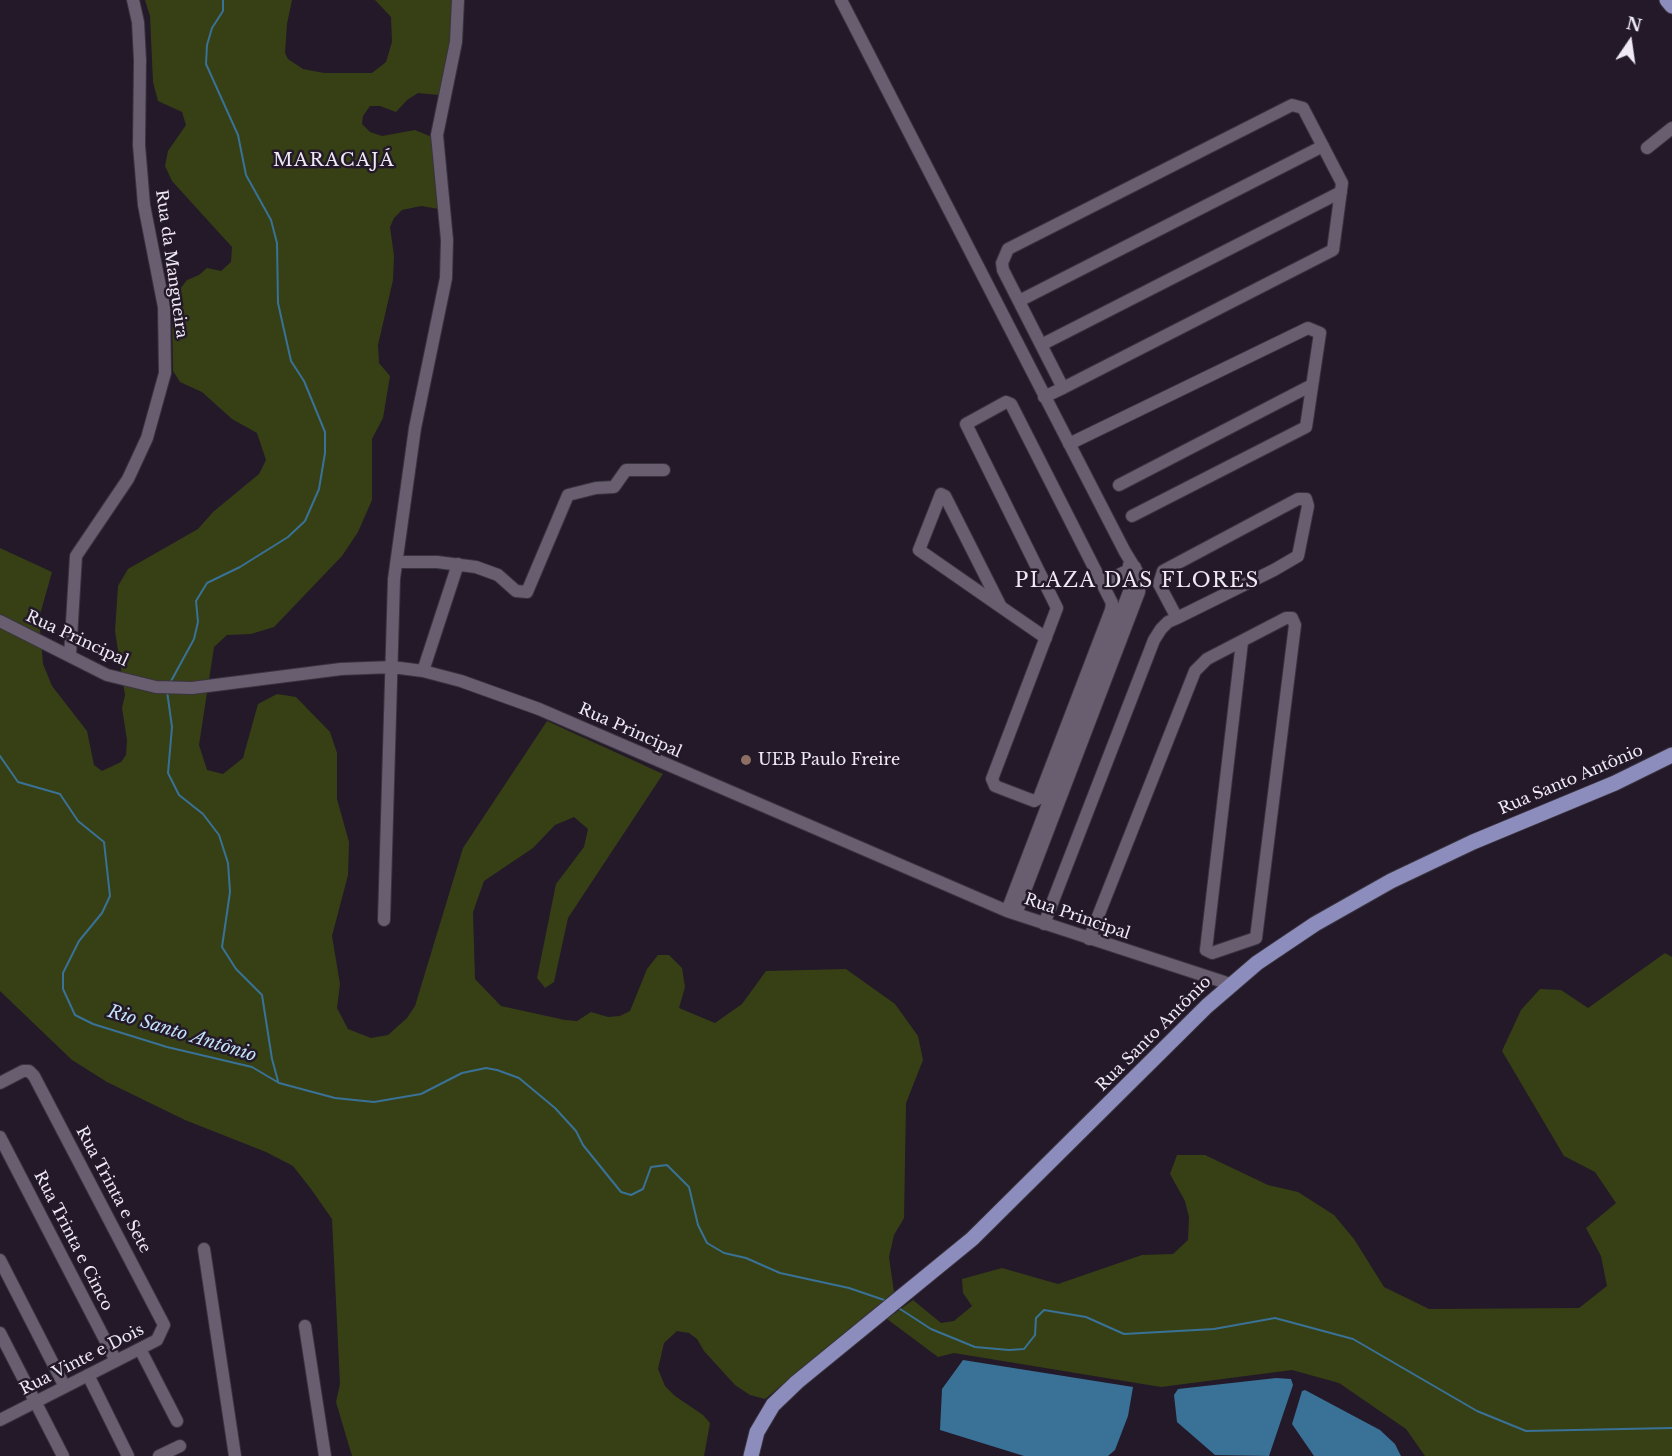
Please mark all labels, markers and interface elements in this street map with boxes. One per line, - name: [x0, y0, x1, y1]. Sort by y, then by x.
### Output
- north arrow: [1600, 12, 1660, 72]
- text: N: [1624, 13, 1644, 36]
- district label: MARACAJÁ: [273, 150, 395, 172]
- street label: Rua da Mangueira: [151, 188, 191, 340]
- district label: PLAZA DAS FLORES: [1014, 569, 1260, 593]
- street label: Rua Principal: [23, 607, 131, 671]
- street label: Rua Principal: [575, 700, 685, 762]
- street label: Rua Santo Antônio: [1496, 741, 1646, 819]
- place label: UEB Paulo Freire: [758, 750, 900, 770]
- marker: UEB Paulo Freire: [739, 753, 753, 767]
- street label: Rua Principal: [1021, 890, 1133, 944]
- street label: Rua Santo Antônio: [1092, 972, 1216, 1096]
- water label: Rio Santo Antônio: [105, 1001, 259, 1067]
- street label: Rua Trinta e Sete: [72, 1123, 154, 1257]
- street label: Rua Trinta e Cinco: [29, 1168, 117, 1314]
- street label: Rua Vinte e Dois: [17, 1320, 147, 1400]

